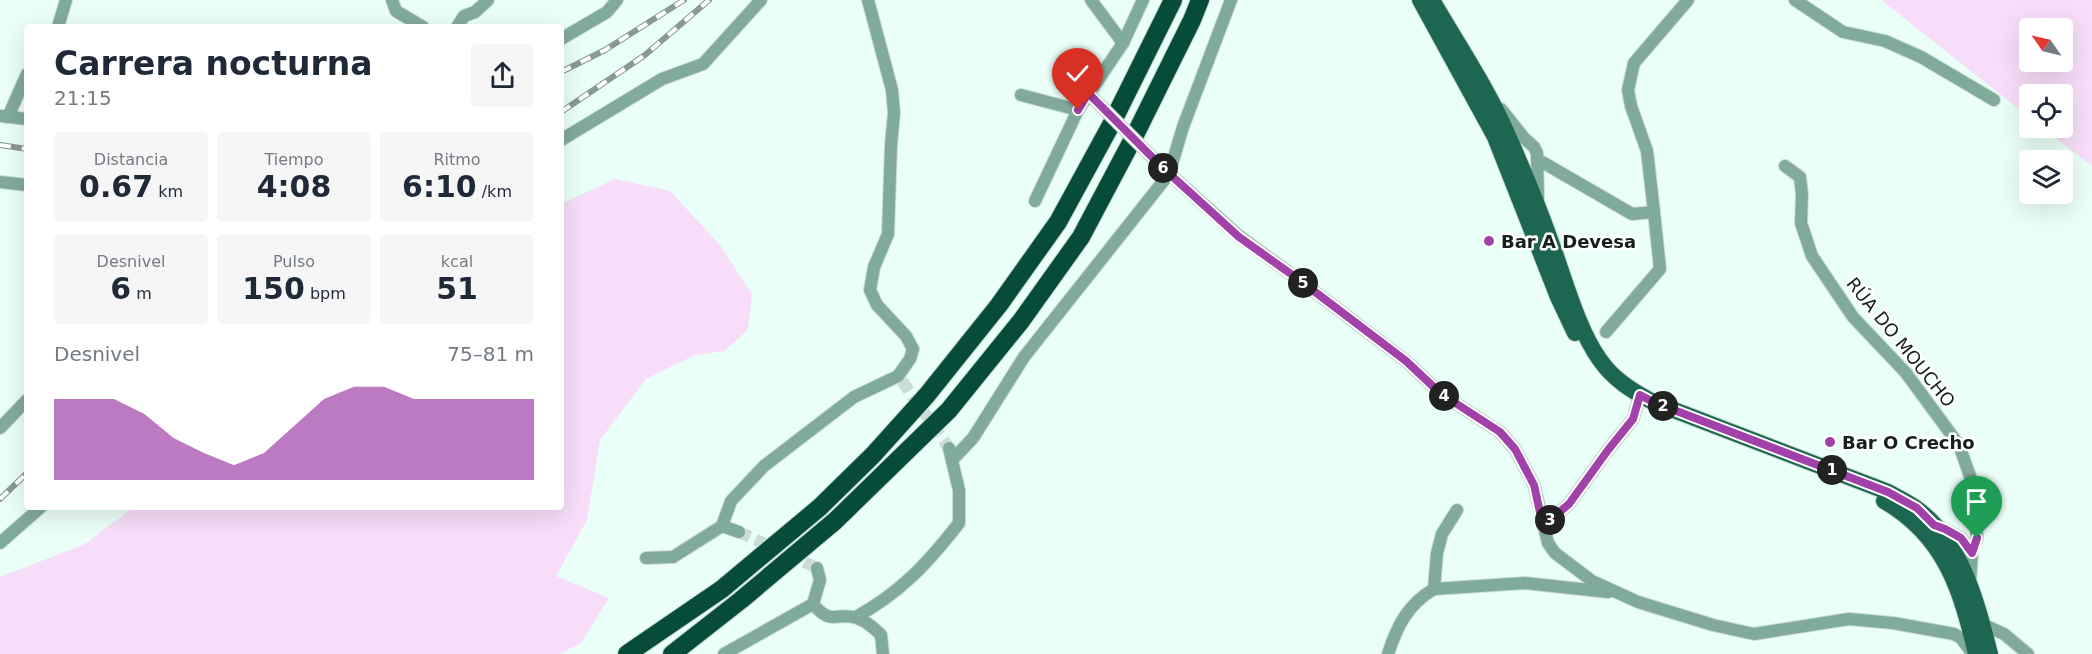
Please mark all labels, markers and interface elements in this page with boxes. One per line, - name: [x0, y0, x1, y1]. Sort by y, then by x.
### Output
- north arrow: [2019, 18, 2073, 72]
- map controls: [2019, 18, 2073, 204]
- text: Carrera nocturna: [54, 44, 372, 83]
- button: share: [471, 44, 534, 107]
- pin: [1052, 48, 1103, 110]
- icon: check: [1061, 57, 1094, 90]
- button: locate: [2019, 84, 2073, 138]
- text: 21:15: [54, 86, 112, 110]
- text: Distancia: [94, 150, 168, 169]
- text: Tiempo: [264, 150, 324, 169]
- text: Ritmo: [433, 150, 481, 169]
- button: layers: [2019, 150, 2073, 204]
- pin: 6: [1148, 153, 1178, 183]
- text: 6: [1157, 158, 1169, 177]
- text: 0.67: [79, 169, 153, 204]
- text: 4:08: [257, 169, 331, 204]
- text: 6:10: [402, 169, 477, 204]
- text: km: [153, 182, 183, 201]
- text: /km: [477, 182, 512, 201]
- place label: Bar A Devesa: [1501, 231, 1636, 252]
- marker: Bar A Devesa: [1482, 234, 1496, 248]
- text: Desnivel: [97, 252, 165, 271]
- text: Pulso: [273, 252, 315, 271]
- text: kcal: [441, 252, 473, 271]
- pin: 5: [1288, 268, 1318, 298]
- text: 6: [110, 271, 131, 306]
- text: 150: [242, 271, 305, 306]
- text: 51: [436, 271, 478, 306]
- text: 5: [1297, 273, 1309, 292]
- street label: RÚA DO MOUCHO: [1842, 273, 1960, 411]
- text: m: [131, 284, 152, 303]
- text: bpm: [305, 284, 346, 303]
- text: Desnivel: [54, 342, 140, 366]
- text: 75–81 m: [447, 342, 534, 366]
- pin: 4: [1429, 381, 1459, 411]
- text: 4: [1438, 386, 1450, 405]
- pin: 2: [1648, 391, 1678, 421]
- text: 2: [1657, 396, 1669, 415]
- place label: Bar O Crecho: [1842, 432, 1975, 453]
- marker: Bar O Crecho: [1823, 435, 1837, 449]
- pin: 1: [1817, 455, 1847, 485]
- text: 1: [1826, 460, 1838, 479]
- pin: [1951, 476, 2002, 538]
- icon: arrive: [1960, 485, 1993, 518]
- pin: 3: [1535, 505, 1565, 535]
- text: 3: [1544, 510, 1556, 529]

